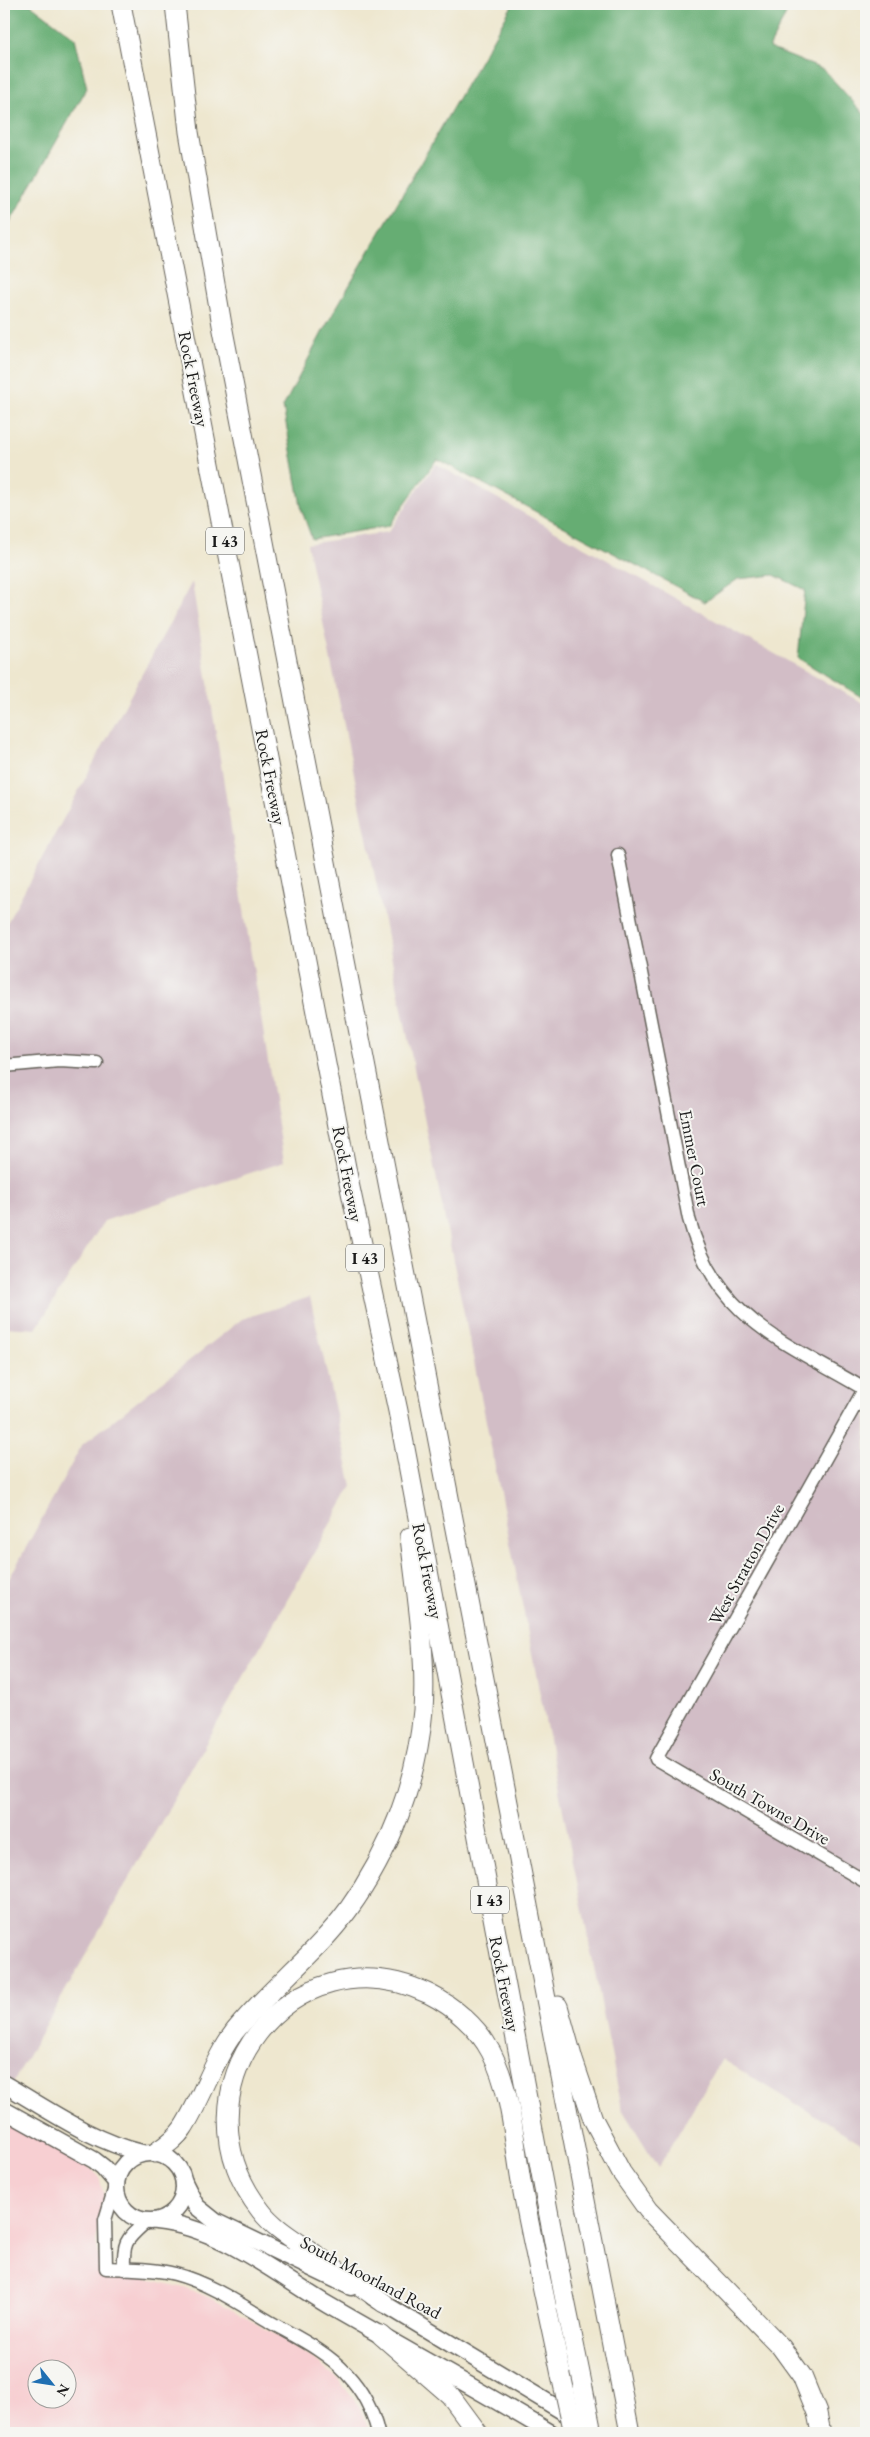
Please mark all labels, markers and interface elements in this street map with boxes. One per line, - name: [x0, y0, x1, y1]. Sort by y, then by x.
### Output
- street label: Rock Freeway: [173, 329, 215, 429]
- road number: I 43: [206, 528, 244, 554]
- street label: Rock Freeway: [250, 727, 292, 827]
- street label: Emmer Court: [674, 1108, 716, 1208]
- street label: Rock Freeway: [327, 1124, 369, 1224]
- road number: I 43: [346, 1244, 384, 1272]
- street label: West Stratton Drive: [703, 1499, 789, 1629]
- street label: Rock Freeway: [407, 1521, 449, 1621]
- street label: South Towne Drive: [706, 1762, 834, 1850]
- road number: I 43: [471, 1886, 509, 1914]
- street label: Rock Freeway: [484, 1934, 526, 2034]
- street label: South Moorland Road: [297, 2230, 446, 2324]
- north arrow: [28, 2360, 78, 2410]
- text: N: [52, 2381, 74, 2400]

